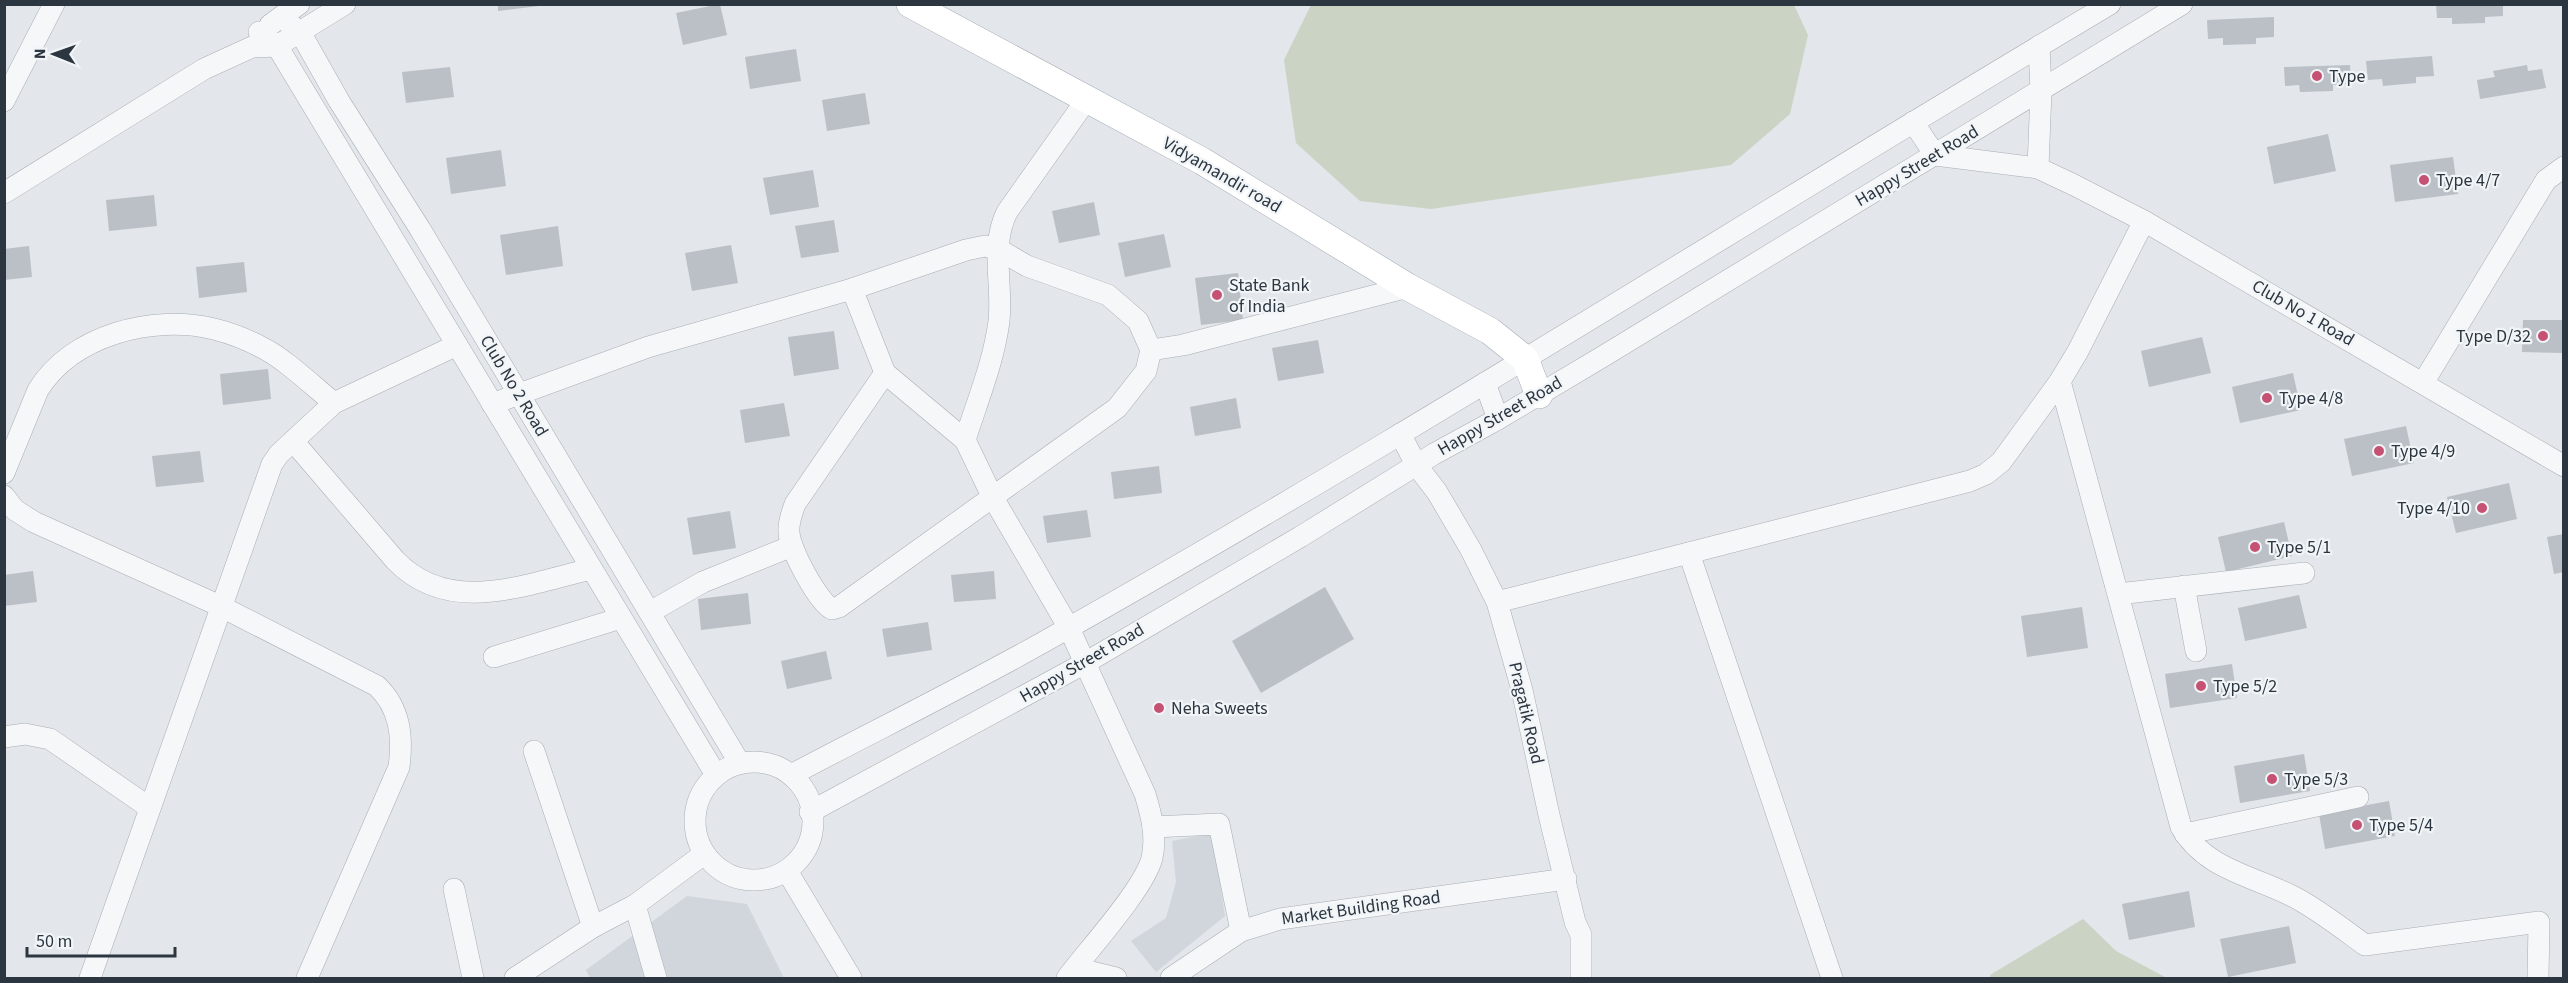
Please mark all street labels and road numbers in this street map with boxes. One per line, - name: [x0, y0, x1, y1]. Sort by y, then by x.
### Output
- street label: Happy Street Road: [1851, 119, 1983, 213]
- street label: Vidyamandir road: [1158, 131, 1286, 219]
- street label: Club No 1 Road: [2247, 274, 2359, 352]
- street label: Club No 2 Road: [474, 331, 554, 441]
- street label: Happy Street Road: [1433, 370, 1567, 462]
- street label: Happy Street Road: [1015, 617, 1149, 709]
- street label: Pragatik Road: [1502, 659, 1550, 767]
- street label: Market Building Road: [1280, 884, 1442, 932]

